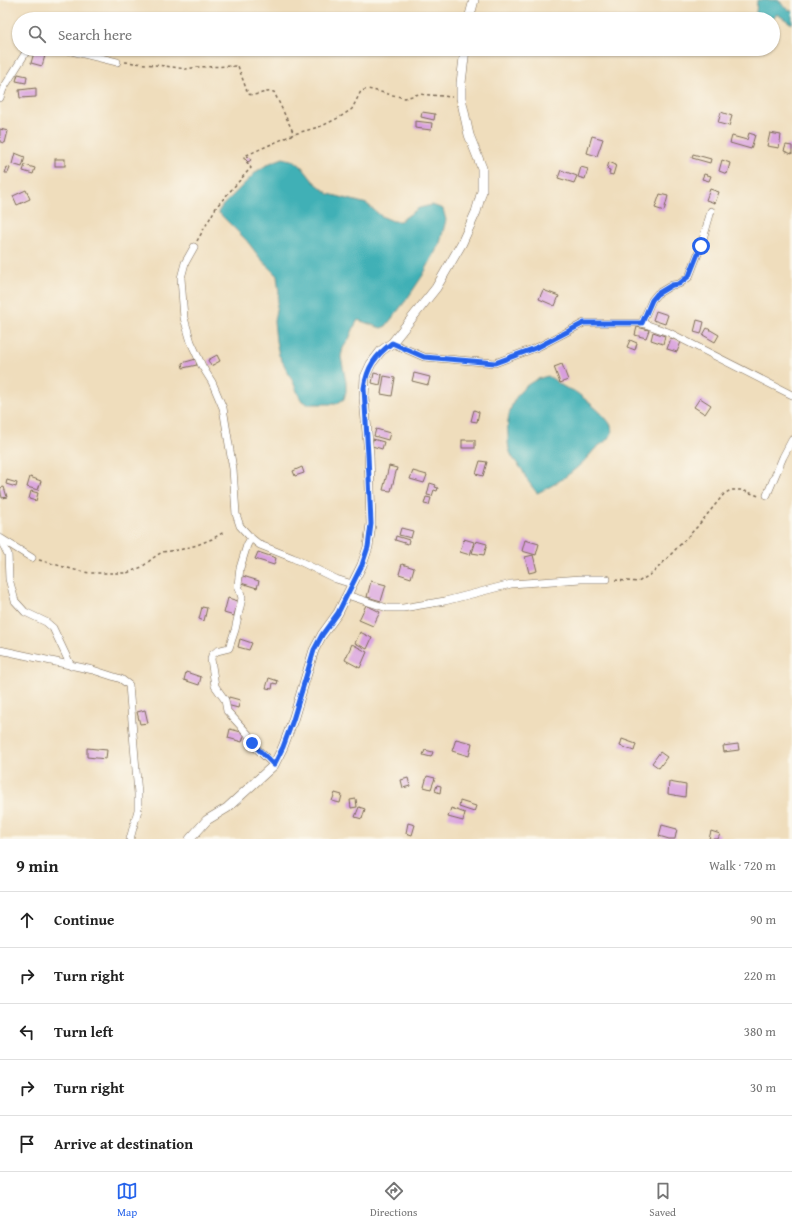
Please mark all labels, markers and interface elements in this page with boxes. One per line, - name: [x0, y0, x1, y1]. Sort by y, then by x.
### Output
- search box: [12, 12, 780, 56]
- icon: search: [26, 23, 48, 45]
- text: Search here: [58, 24, 132, 45]
- route start: [692, 237, 710, 255]
- route end: [243, 734, 261, 752]
- text: 9 min: [16, 853, 58, 878]
- text: Walk · 720 m: [709, 856, 776, 875]
- icon: ahead: [16, 909, 38, 931]
- text: Continue: [54, 909, 115, 930]
- text: 90 m: [750, 910, 776, 929]
- icon: right: [16, 965, 38, 987]
- text: Turn right: [54, 965, 125, 986]
- text: 220 m: [744, 966, 776, 985]
- icon: left: [16, 1021, 38, 1043]
- text: Turn left: [54, 1021, 113, 1042]
- text: 380 m: [744, 1022, 776, 1041]
- icon: right: [16, 1077, 38, 1099]
- text: Turn right: [54, 1077, 125, 1098]
- text: 30 m: [750, 1078, 776, 1097]
- icon: arrive: [16, 1133, 38, 1155]
- text: Arrive at destination: [54, 1133, 193, 1154]
- tab: Map: [116, 1180, 138, 1220]
- tab: Directions: [370, 1180, 417, 1220]
- tab: Saved: [649, 1180, 676, 1220]

